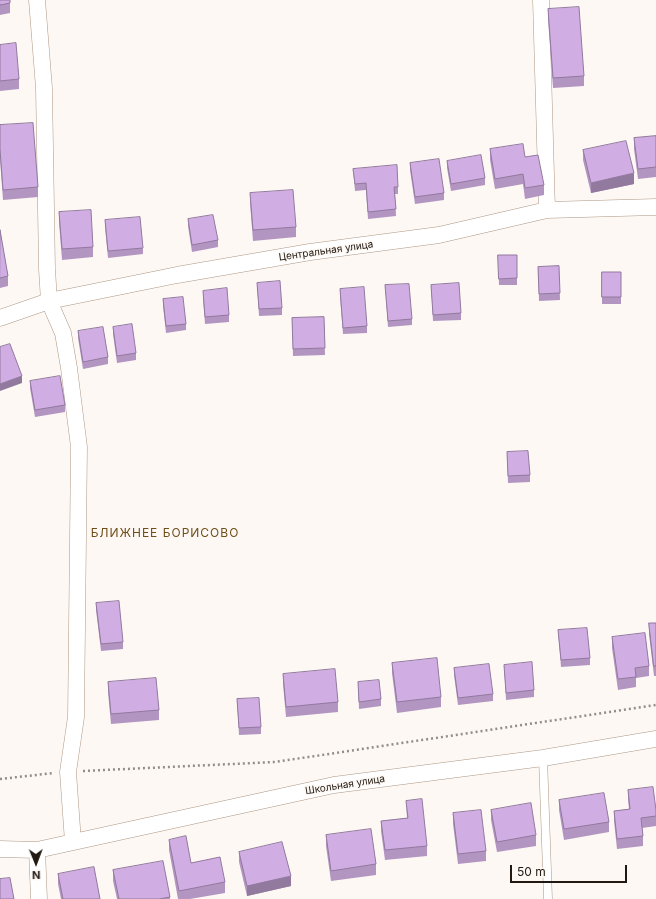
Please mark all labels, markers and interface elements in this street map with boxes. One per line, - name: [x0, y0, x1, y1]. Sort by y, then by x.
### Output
- street label: Центральная улица: [278, 238, 374, 264]
- district label: БЛИЖНЕЕ БОРИСОВО: [91, 526, 239, 540]
- street label: Школьная улица: [304, 773, 386, 797]
- north arrow: [16, 843, 56, 883]
- scale bar: [512, 857, 629, 883]
- text: 50 m: [517, 864, 546, 879]
- text: N: [32, 868, 41, 882]

